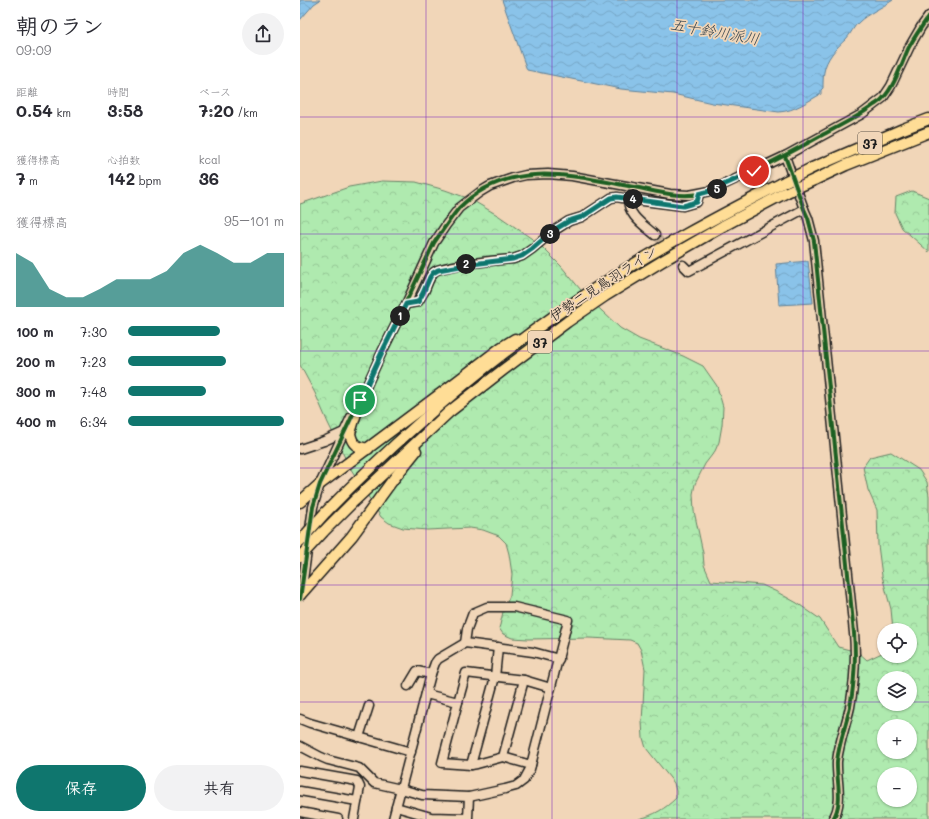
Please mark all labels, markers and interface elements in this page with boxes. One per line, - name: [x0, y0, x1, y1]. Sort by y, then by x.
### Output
- text: 朝のラン: [16, 11, 104, 40]
- button: share: [242, 13, 284, 55]
- water label: 五十鈴川派川: [669, 13, 761, 49]
- text: 09:09: [16, 41, 51, 58]
- text: 距離: [16, 84, 38, 99]
- text: 時間: [107, 84, 129, 99]
- text: ペース: [199, 84, 231, 99]
- text: 0.54: [16, 99, 53, 121]
- text: 3:58: [107, 99, 143, 121]
- text: 7:20: [199, 99, 234, 121]
- text: km: [53, 105, 71, 120]
- text: /km: [234, 105, 258, 120]
- road number: 37: [858, 132, 882, 154]
- text: 獲得標高: [16, 152, 60, 167]
- text: 心拍数: [107, 152, 140, 167]
- text: kcal: [199, 152, 221, 167]
- pin: [737, 154, 771, 188]
- icon: check: [743, 160, 765, 182]
- text: 7: [16, 167, 25, 189]
- text: 142: [107, 167, 135, 189]
- text: 36: [199, 167, 219, 189]
- text: m: [25, 173, 38, 188]
- text: bpm: [135, 173, 161, 188]
- pin: 5: [707, 179, 727, 199]
- text: 5: [714, 181, 720, 196]
- pin: 4: [623, 189, 643, 209]
- text: 4: [630, 191, 636, 206]
- text: 95–101 m: [224, 212, 284, 229]
- text: 獲得標高: [16, 213, 68, 230]
- pin: 3: [540, 224, 560, 244]
- text: 3: [547, 226, 553, 241]
- street label: 伊勢二見鳥羽ライン: [545, 241, 661, 325]
- pin: 2: [456, 254, 476, 274]
- text: 2: [463, 256, 469, 271]
- pin: 1: [390, 306, 410, 326]
- text: 1: [398, 308, 402, 323]
- text: 100 m: [16, 323, 53, 340]
- text: 7:30: [80, 323, 107, 340]
- road number: 37: [528, 331, 552, 353]
- text: 200 m: [16, 353, 55, 370]
- text: 7:23: [80, 353, 106, 370]
- text: 300 m: [16, 383, 56, 400]
- text: 7:48: [80, 383, 107, 400]
- pin: [343, 383, 377, 417]
- icon: arrive: [349, 389, 371, 411]
- text: 400 m: [16, 413, 56, 430]
- text: 6:34: [80, 413, 107, 430]
- map controls: [877, 623, 917, 807]
- button: locate: [877, 623, 917, 663]
- button: layers: [877, 671, 917, 711]
- button: +: [877, 719, 917, 759]
- button: 保存: [16, 765, 146, 811]
- button: 共有: [154, 765, 284, 811]
- button: −: [877, 767, 917, 807]

